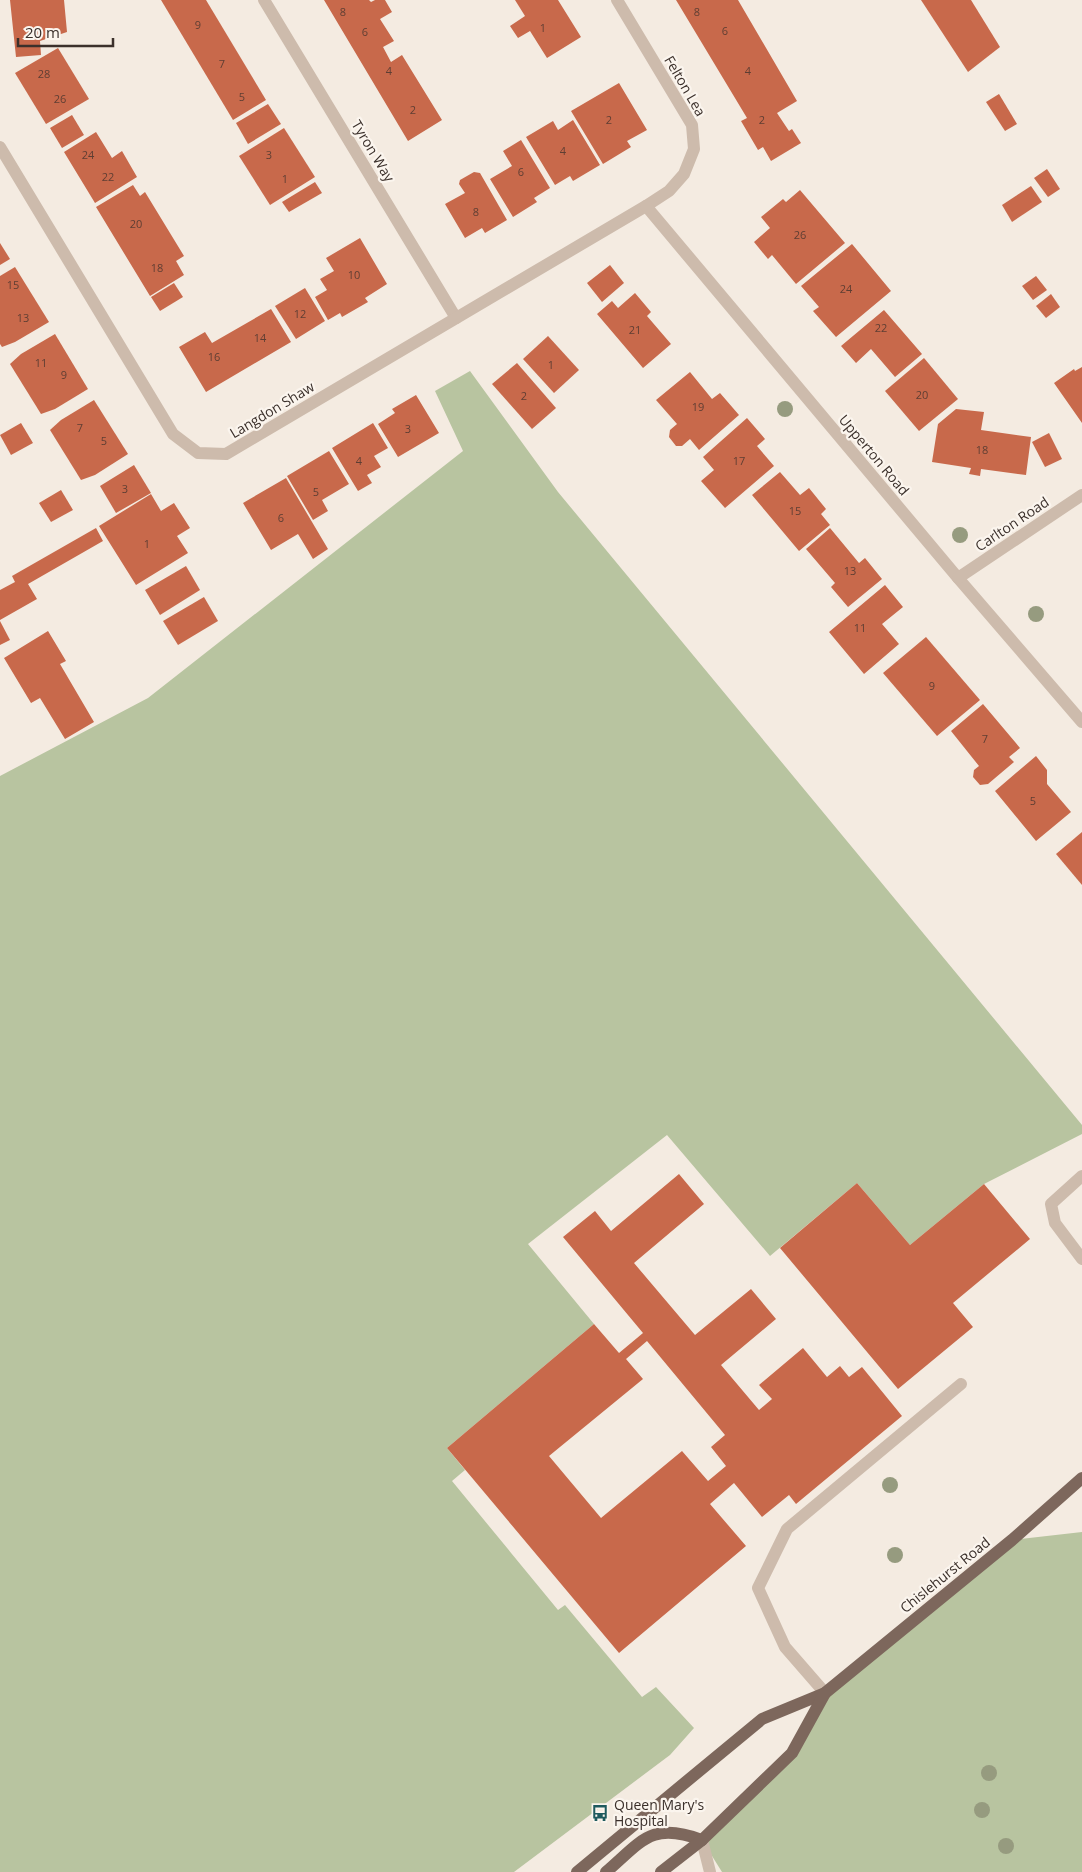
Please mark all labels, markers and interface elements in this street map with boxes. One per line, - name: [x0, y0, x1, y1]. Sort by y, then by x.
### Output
- house number: 8: [340, 4, 346, 19]
- house number: 8: [694, 4, 700, 19]
- scale bar: [18, 15, 112, 47]
- house number: 9: [195, 17, 201, 32]
- house number: 1: [540, 20, 546, 35]
- text: 20 m: [25, 22, 60, 42]
- house number: 6: [722, 23, 728, 38]
- house number: 6: [362, 24, 368, 39]
- street label: Felton Lea: [660, 52, 710, 120]
- house number: 7: [219, 56, 225, 71]
- house number: 4: [386, 63, 393, 78]
- house number: 4: [745, 63, 752, 78]
- house number: 28: [38, 66, 50, 81]
- house number: 5: [239, 89, 245, 104]
- house number: 26: [54, 91, 66, 106]
- house number: 2: [410, 102, 416, 117]
- house number: 2: [606, 112, 612, 127]
- house number: 2: [759, 112, 765, 127]
- street label: Tyron Way: [348, 116, 400, 186]
- house number: 4: [560, 143, 567, 158]
- house number: 24: [82, 147, 95, 162]
- house number: 3: [266, 147, 272, 162]
- house number: 6: [518, 164, 524, 179]
- house number: 22: [102, 169, 114, 184]
- house number: 1: [282, 171, 288, 186]
- house number: 8: [473, 204, 479, 219]
- house number: 20: [130, 216, 142, 231]
- house number: 26: [794, 227, 806, 242]
- house number: 18: [151, 260, 163, 275]
- house number: 10: [348, 267, 360, 282]
- house number: 15: [7, 277, 19, 292]
- house number: 24: [840, 281, 853, 296]
- house number: 12: [294, 306, 306, 321]
- house number: 13: [17, 310, 29, 325]
- house number: 22: [875, 320, 887, 335]
- house number: 21: [629, 322, 641, 337]
- house number: 14: [254, 330, 267, 345]
- house number: 16: [208, 349, 220, 364]
- house number: 11: [35, 355, 47, 370]
- house number: 1: [548, 357, 554, 372]
- house number: 9: [61, 367, 67, 382]
- street label: Langdon Shaw: [226, 377, 318, 442]
- house number: 20: [916, 387, 928, 402]
- house number: 2: [521, 388, 527, 403]
- house number: 19: [692, 399, 704, 414]
- street label: Upperton Road: [835, 410, 914, 499]
- house number: 7: [77, 420, 83, 435]
- house number: 3: [405, 421, 411, 436]
- house number: 5: [101, 433, 107, 448]
- house number: 18: [976, 442, 988, 457]
- house number: 4: [356, 453, 363, 468]
- house number: 17: [733, 453, 745, 468]
- house number: 3: [122, 481, 128, 496]
- house number: 5: [313, 484, 319, 499]
- street label: Carlton Road: [971, 492, 1052, 555]
- house number: 15: [789, 503, 801, 518]
- house number: 6: [278, 510, 284, 525]
- house number: 1: [144, 536, 150, 551]
- house number: 13: [844, 563, 856, 578]
- house number: 11: [854, 620, 866, 635]
- house number: 9: [929, 678, 935, 693]
- house number: 7: [982, 731, 988, 746]
- house number: 5: [1030, 793, 1036, 808]
- street label: Chislehurst Road: [896, 1532, 994, 1617]
- place label: Queen Mary's Hospital: [614, 1795, 705, 1830]
- bus stop icon: Queen Mary's Hospital: [590, 1803, 610, 1823]

